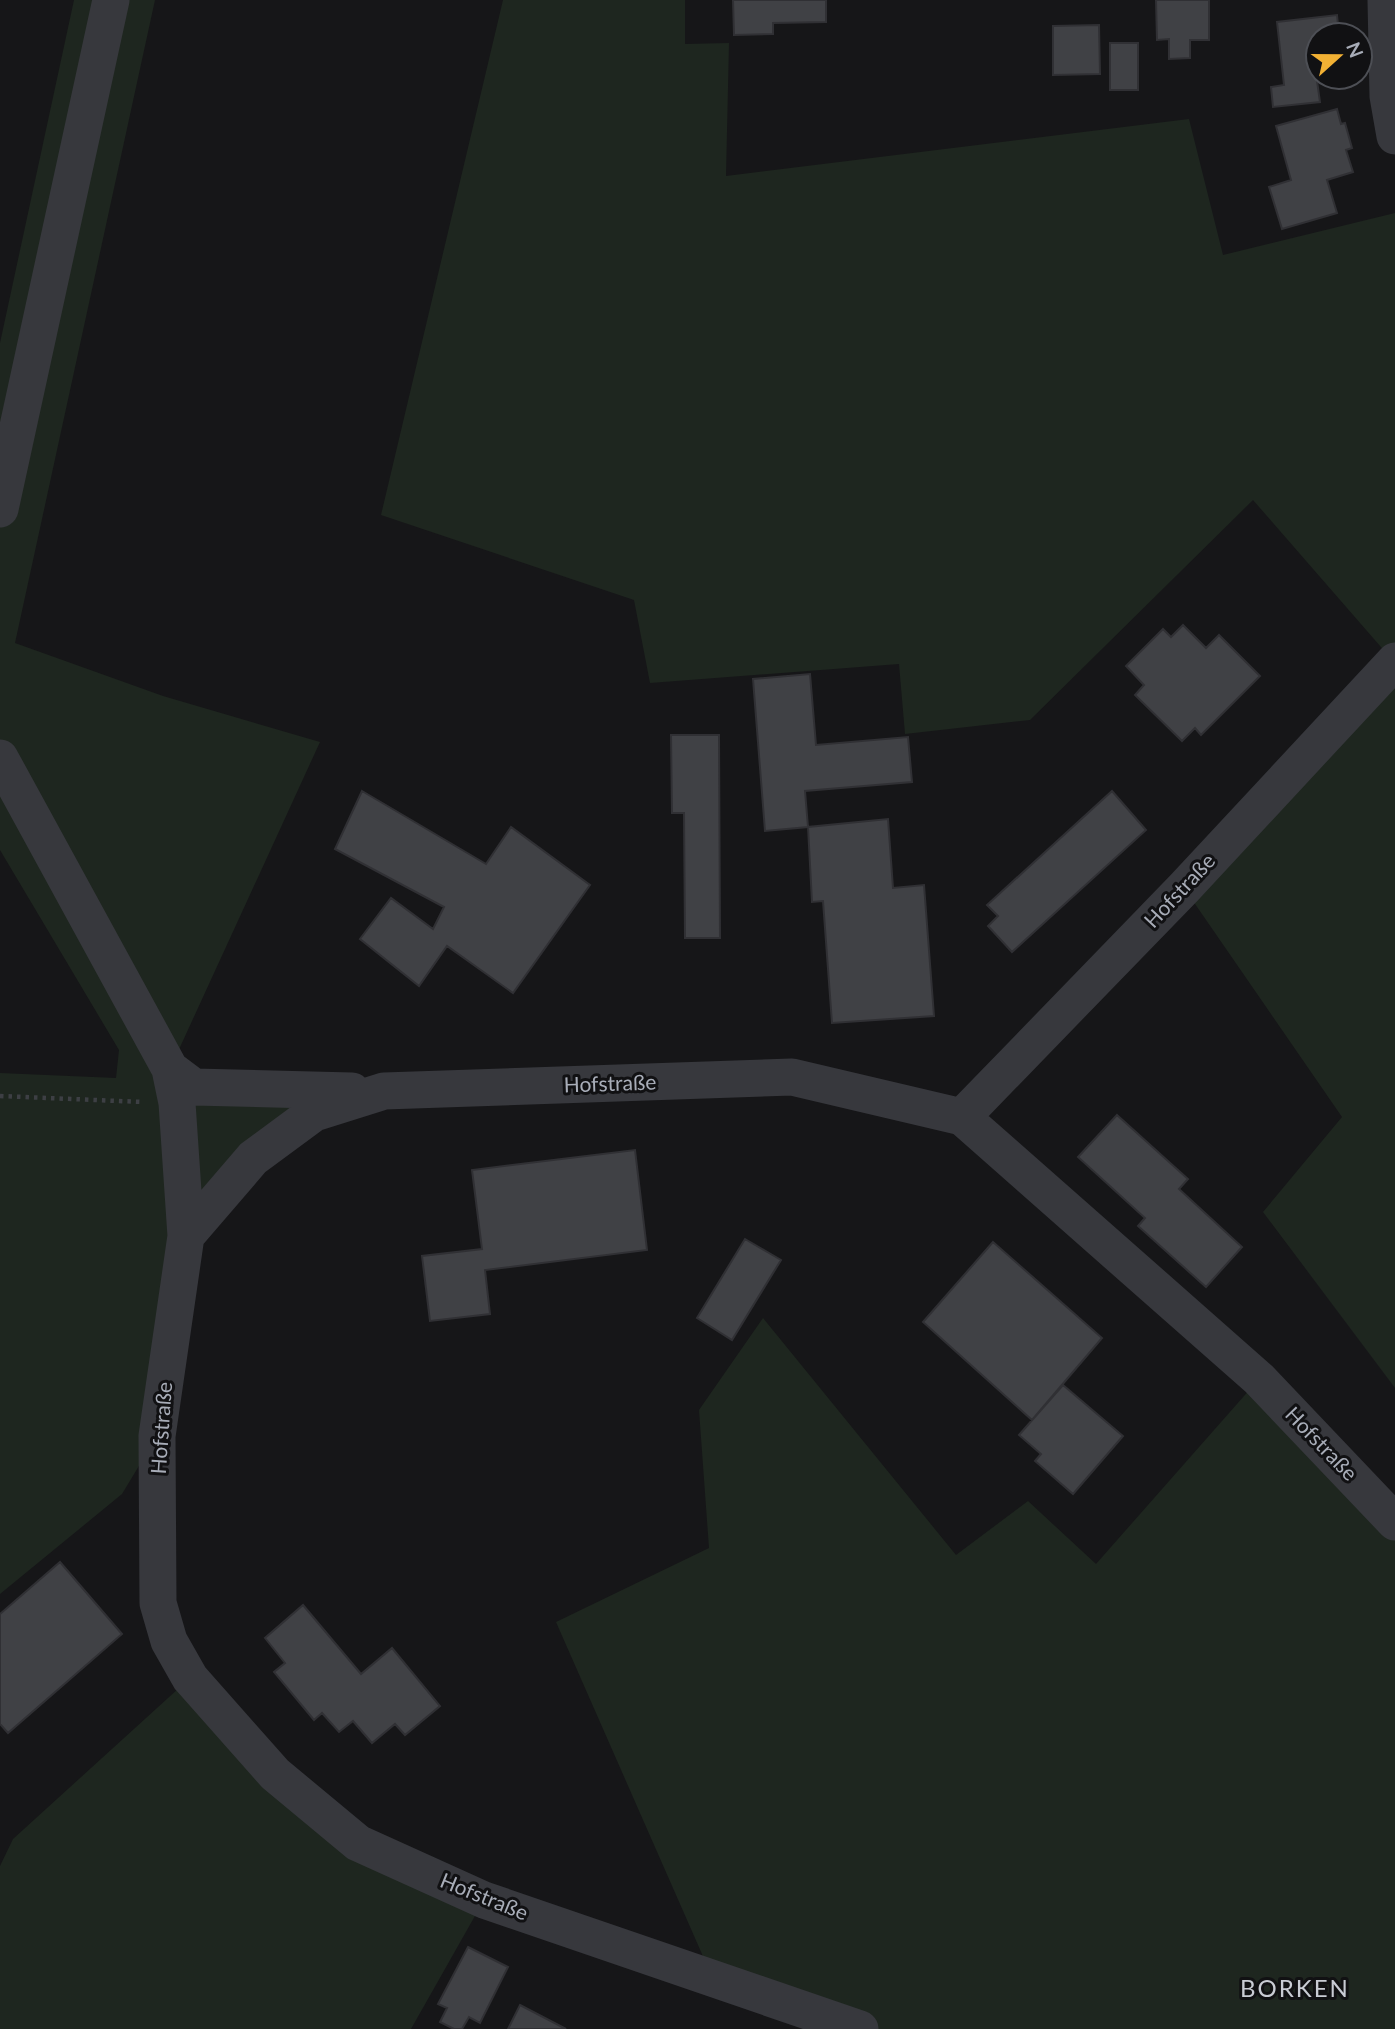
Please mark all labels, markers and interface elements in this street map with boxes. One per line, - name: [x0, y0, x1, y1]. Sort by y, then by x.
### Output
- north arrow: [1304, 21, 1374, 91]
- text: N: [1342, 39, 1369, 61]
- street label: Hofstraße: [1138, 848, 1220, 932]
- street label: Hofstraße: [563, 1068, 657, 1097]
- street label: Hofstraße: [145, 1381, 176, 1475]
- street label: Hofstraße: [1281, 1401, 1363, 1485]
- street label: Hofstraße: [437, 1867, 532, 1925]
- district label: BORKEN: [1240, 1973, 1350, 2002]

